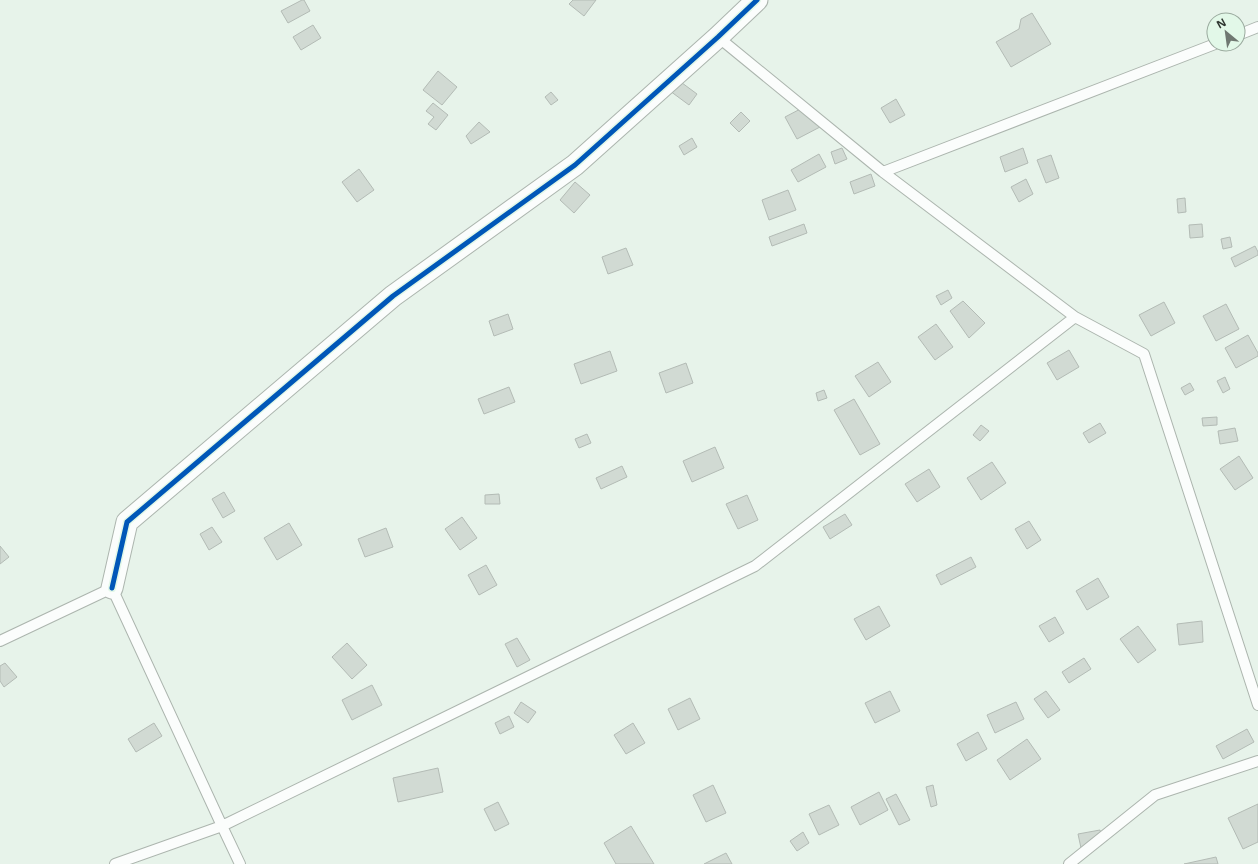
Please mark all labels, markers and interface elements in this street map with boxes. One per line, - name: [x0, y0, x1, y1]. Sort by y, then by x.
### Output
- north arrow: [1206, 12, 1246, 52]
- text: N: [1213, 14, 1228, 32]

